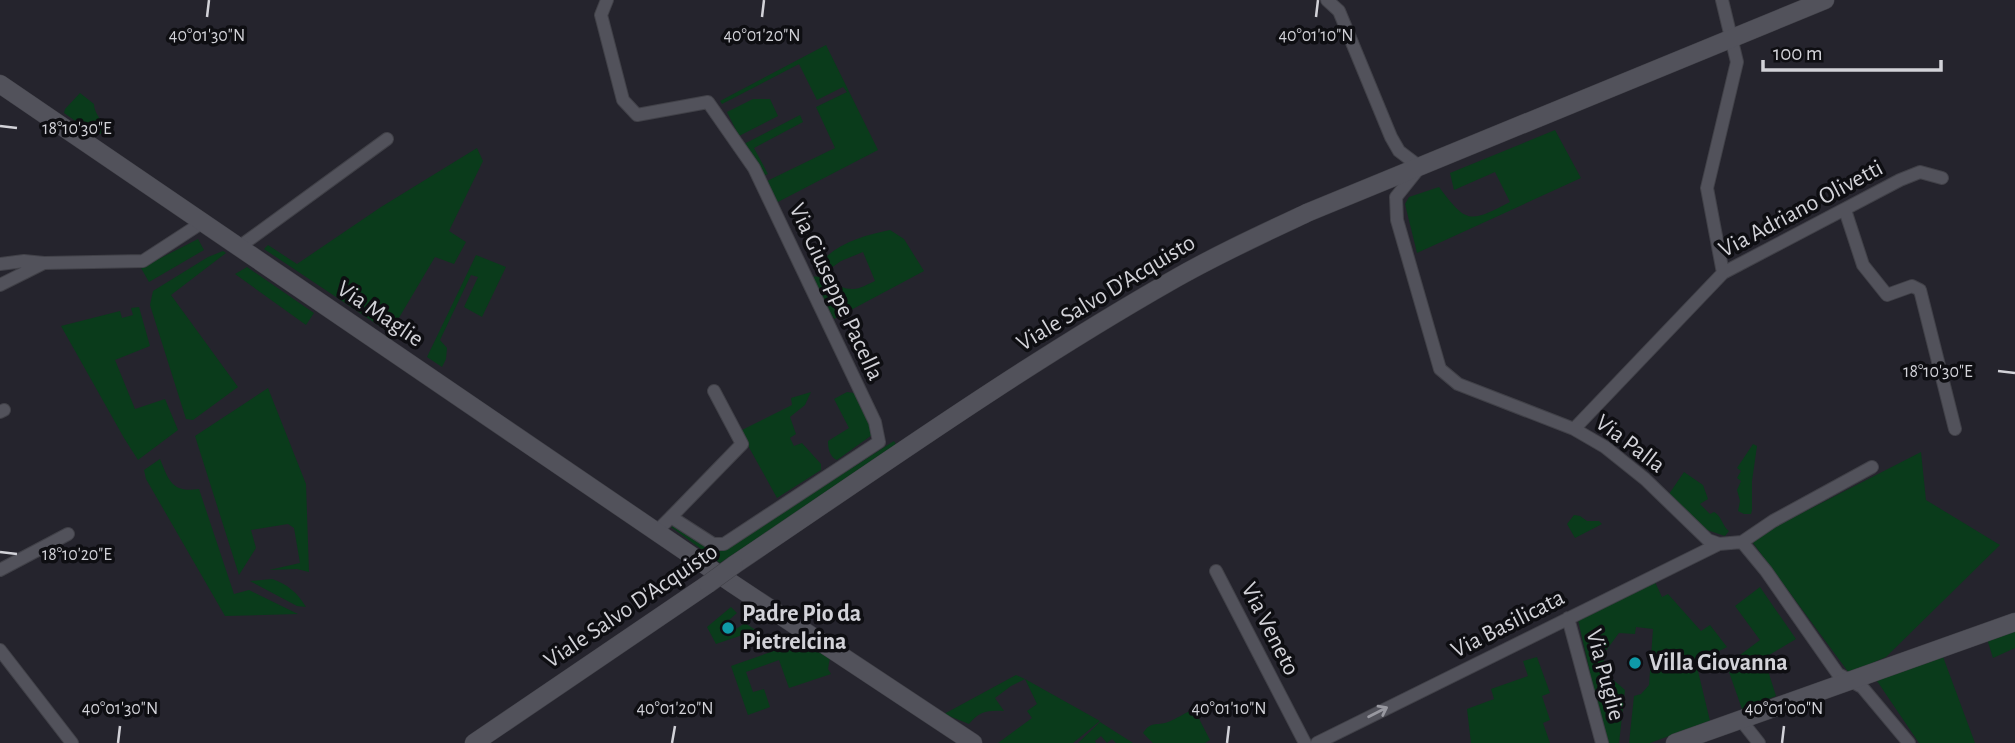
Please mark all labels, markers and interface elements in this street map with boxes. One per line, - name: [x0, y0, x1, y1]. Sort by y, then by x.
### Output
- text: 40°01'30"N: [169, 27, 245, 45]
- text: 40°01'20"N: [723, 27, 801, 45]
- text: 40°01'10"N: [1278, 27, 1354, 45]
- scale bar: [1763, 28, 1941, 72]
- text: 100 m: [1773, 43, 1823, 64]
- text: 18°10'30"E: [42, 120, 112, 138]
- street label: Via Adriano Olivetti: [1715, 156, 1887, 262]
- street label: Via Giuseppe Pacella: [784, 200, 888, 384]
- street label: Viale Salvo D'Acquisto: [1013, 230, 1199, 356]
- street label: Via Maglie: [332, 276, 428, 352]
- text: 18°10'30"E: [1903, 363, 1973, 381]
- street label: Via Palla: [1591, 410, 1669, 478]
- street label: Viale Salvo D'Acquisto: [540, 539, 722, 673]
- text: 18°10'20"E: [42, 546, 112, 564]
- street label: Via Veneto: [1236, 579, 1304, 679]
- street label: Via Basilicata: [1447, 585, 1569, 663]
- place label: Padre Pio da Pietrelcina: [742, 602, 861, 654]
- marker: Padre Pio da Pietrelcina: [720, 620, 736, 636]
- street label: Via Puglie: [1581, 627, 1629, 723]
- place label: Villa Giovanna: [1649, 651, 1788, 675]
- marker: Villa Giovanna: [1627, 655, 1643, 671]
- text: 40°01'30"N: [82, 700, 158, 718]
- text: 40°01'20"N: [636, 700, 714, 718]
- text: 40°01'10"N: [1191, 700, 1267, 718]
- text: 40°01'00"N: [1745, 700, 1823, 718]
- one-way arrow: [1367, 705, 1388, 719]

